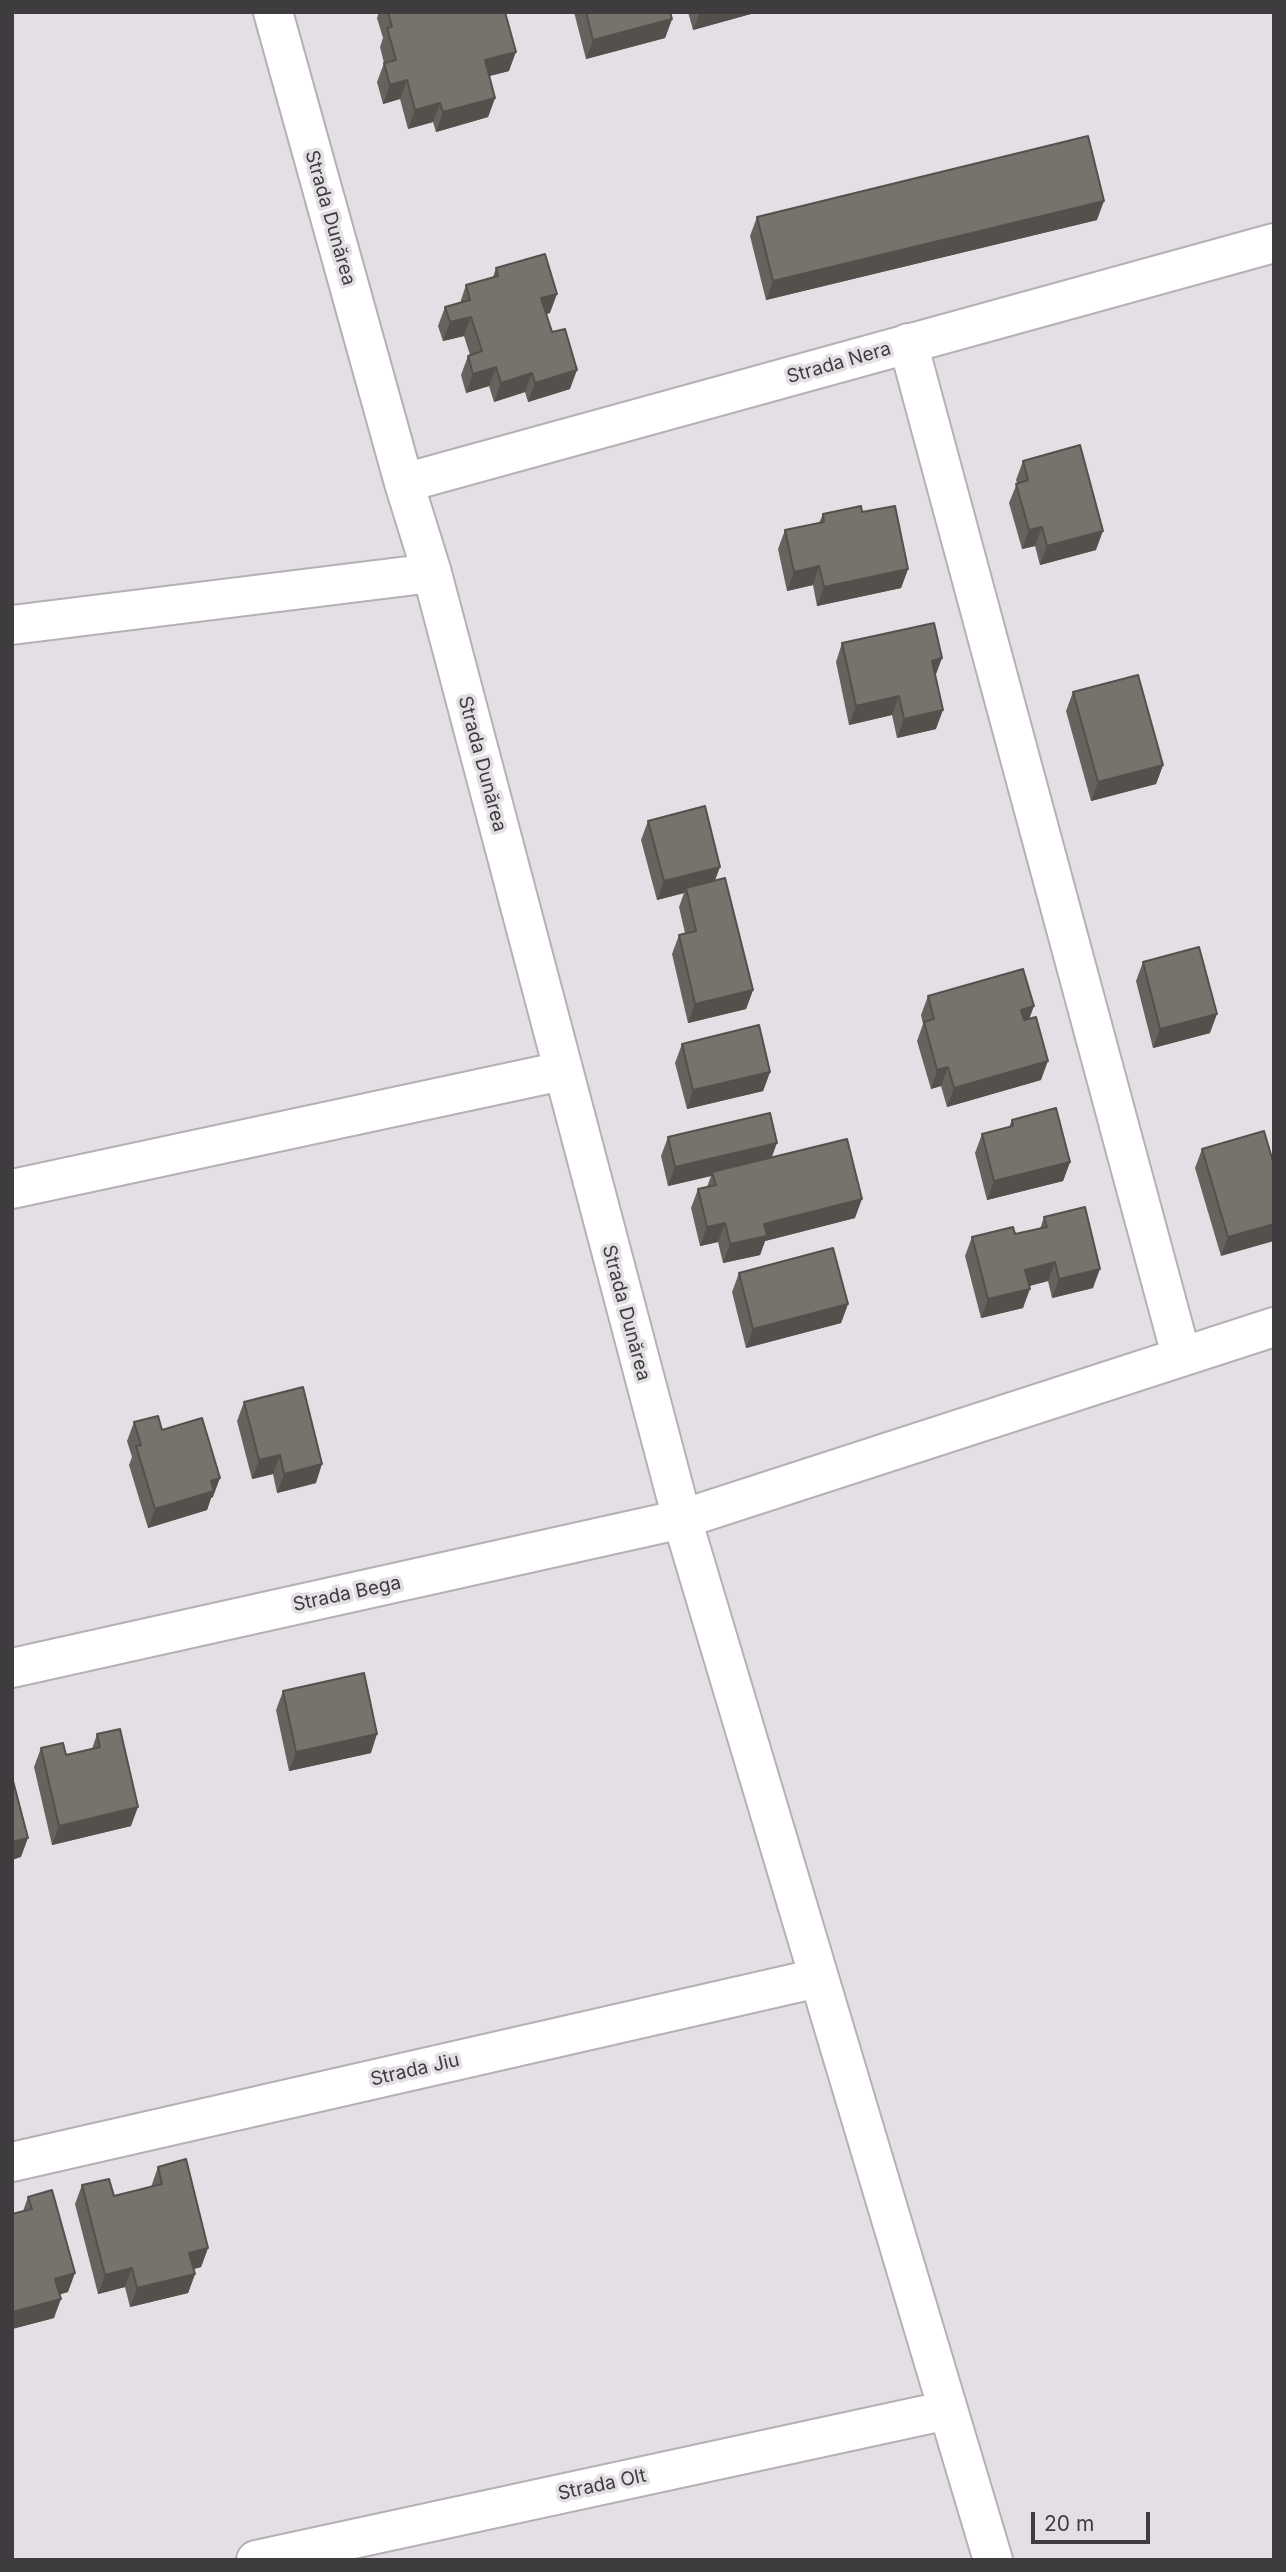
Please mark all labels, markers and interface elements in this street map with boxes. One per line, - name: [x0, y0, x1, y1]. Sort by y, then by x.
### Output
- street label: Strada Dunărea: [300, 148, 360, 288]
- street label: Strada Nera: [784, 337, 894, 389]
- street label: Strada Dunărea: [453, 694, 511, 834]
- street label: Strada Dunărea: [597, 1243, 655, 1383]
- street label: Strada Bega: [291, 1571, 403, 1617]
- street label: Strada Jiu: [368, 2049, 462, 2091]
- street label: Strada Olt: [556, 2465, 648, 2505]
- scale bar: [1034, 2498, 1153, 2542]
- text: 20 m: [1044, 2511, 1094, 2536]

